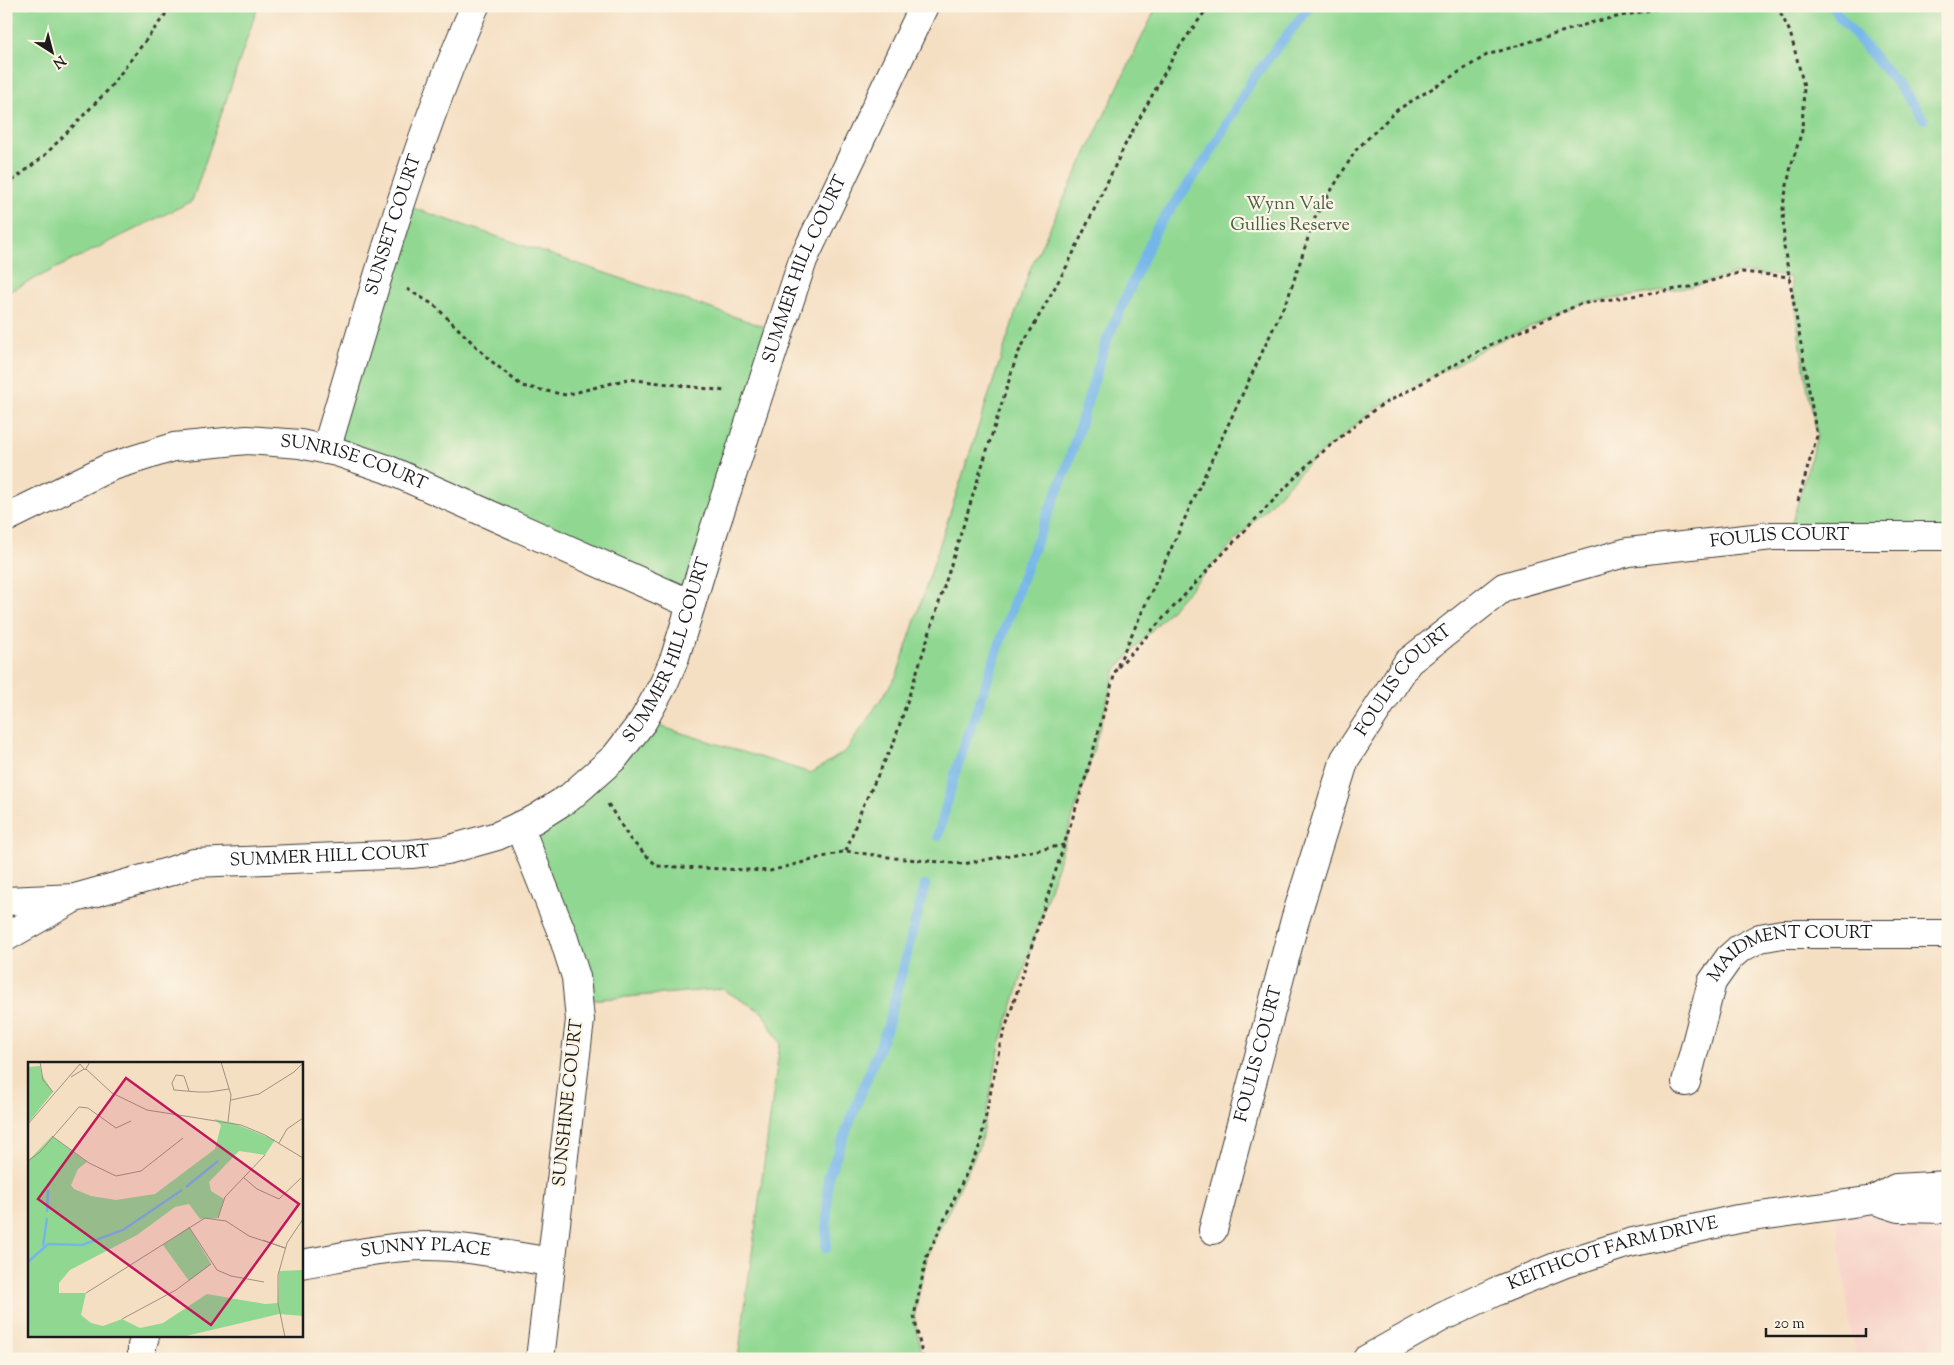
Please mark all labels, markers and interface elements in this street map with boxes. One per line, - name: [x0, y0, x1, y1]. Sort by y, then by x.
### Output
- north arrow: [28, 28, 78, 78]
- text: N: [48, 50, 69, 72]
- street label: SUNSET COURT: [360, 151, 429, 299]
- street label: SUMMER HILL COURT: [757, 171, 855, 367]
- park label: Wynn Vale Gullies Reserve: [1230, 192, 1350, 239]
- street label: SUNRISE COURT: [279, 430, 431, 498]
- street label: FOULIS COURT: [1709, 523, 1850, 556]
- street label: SUMMER HILL COURT: [617, 554, 718, 749]
- street label: FOULIS COURT: [1350, 619, 1458, 742]
- street label: SUMMER HILL COURT: [229, 839, 432, 875]
- street label: MAIDMENT COURT: [1702, 920, 1873, 988]
- street label: FOULIS COURT: [1229, 983, 1290, 1125]
- street label: SUNSHINE COURT: [547, 1018, 591, 1188]
- inset map: [28, 1062, 302, 1338]
- street label: KEITHCOT FARM DRIVE: [1504, 1211, 1721, 1298]
- street label: SUNNY PLACE: [358, 1233, 493, 1266]
- scale bar: [1766, 1305, 1866, 1337]
- text: 20 m: [1774, 1314, 1805, 1335]

